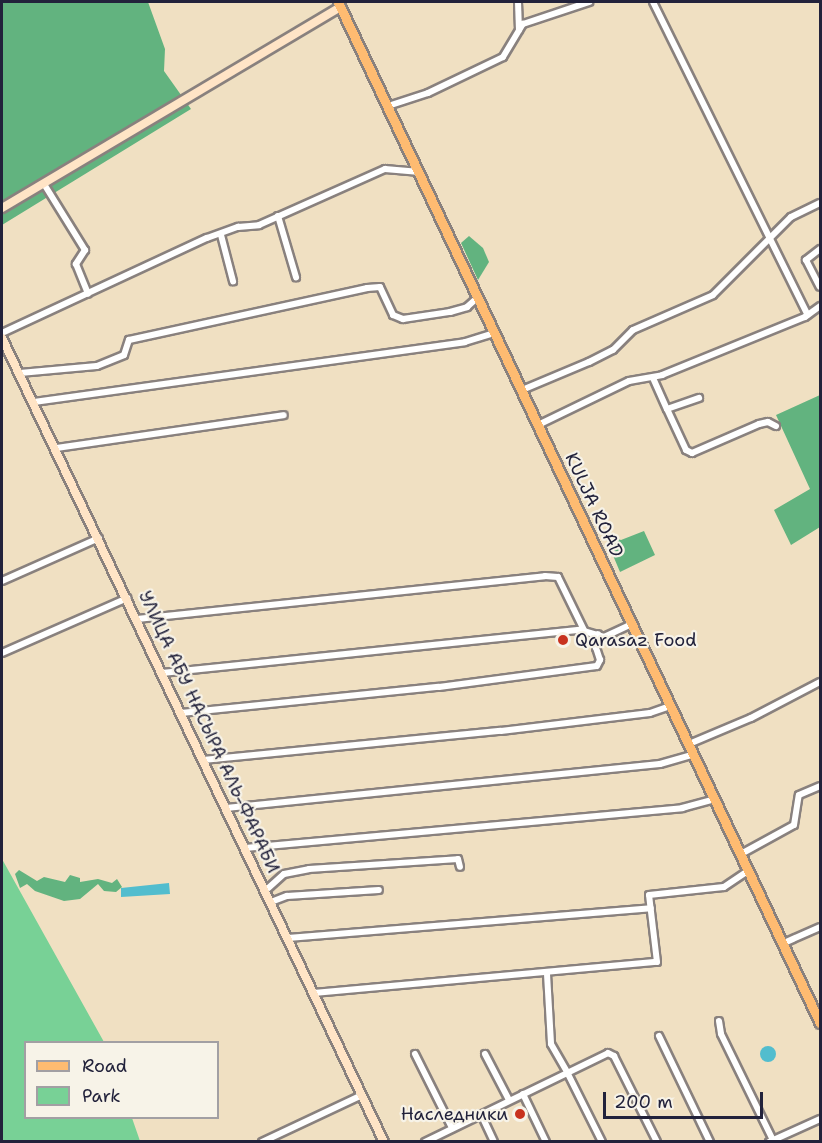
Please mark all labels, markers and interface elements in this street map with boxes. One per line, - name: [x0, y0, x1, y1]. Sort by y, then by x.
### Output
- street label: KULJA ROAD: [560, 449, 628, 561]
- street label: УЛИЦА АБУ НАСЫРА АЛЬ-ФАРАБИ: [134, 587, 284, 877]
- place label: Qarasaz Food: [575, 629, 697, 651]
- marker: Qarasaz Food: [556, 633, 570, 647]
- legend: [24, 1041, 219, 1119]
- text: Road: [82, 1054, 127, 1078]
- scale bar: [606, 1080, 766, 1118]
- text: Park: [82, 1084, 121, 1108]
- text: 200 m: [614, 1090, 673, 1114]
- place label: Наследники: [401, 1103, 508, 1125]
- marker: Наследники: [513, 1107, 527, 1121]

